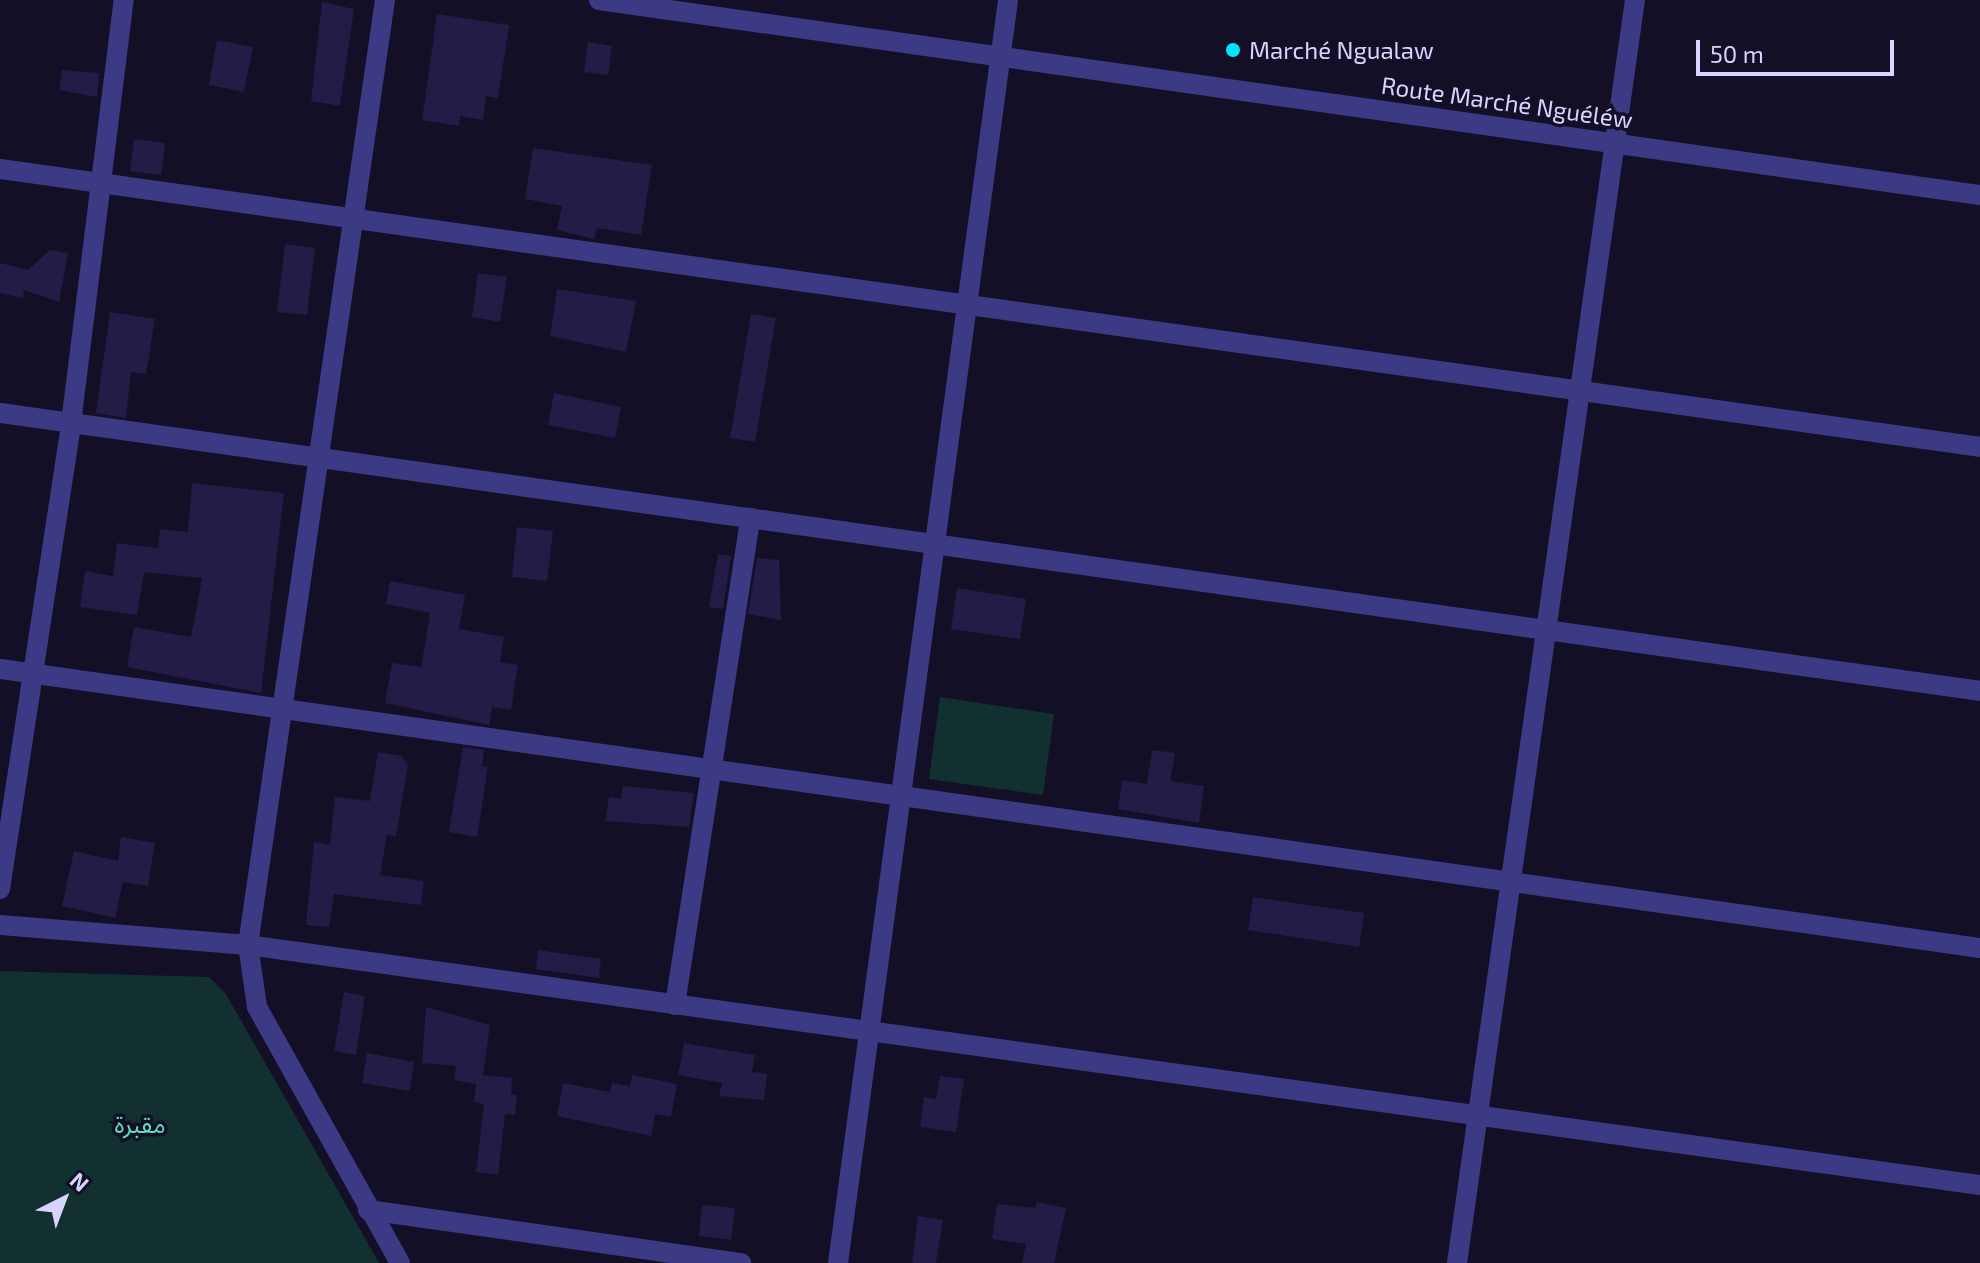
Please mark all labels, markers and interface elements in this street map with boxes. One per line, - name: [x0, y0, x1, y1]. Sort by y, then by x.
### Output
- scale bar: [1700, 24, 1898, 74]
- place label: Marché Ngualaw: [1249, 36, 1434, 64]
- text: 50 m: [1710, 39, 1764, 68]
- marker: Marché Ngualaw: [1224, 41, 1242, 59]
- street label: Route Marché Nguéléw: [1379, 70, 1635, 134]
- park label: مقبرة: [115, 1110, 165, 1138]
- north arrow: [24, 1159, 104, 1239]
- text: N: [65, 1166, 95, 1196]

